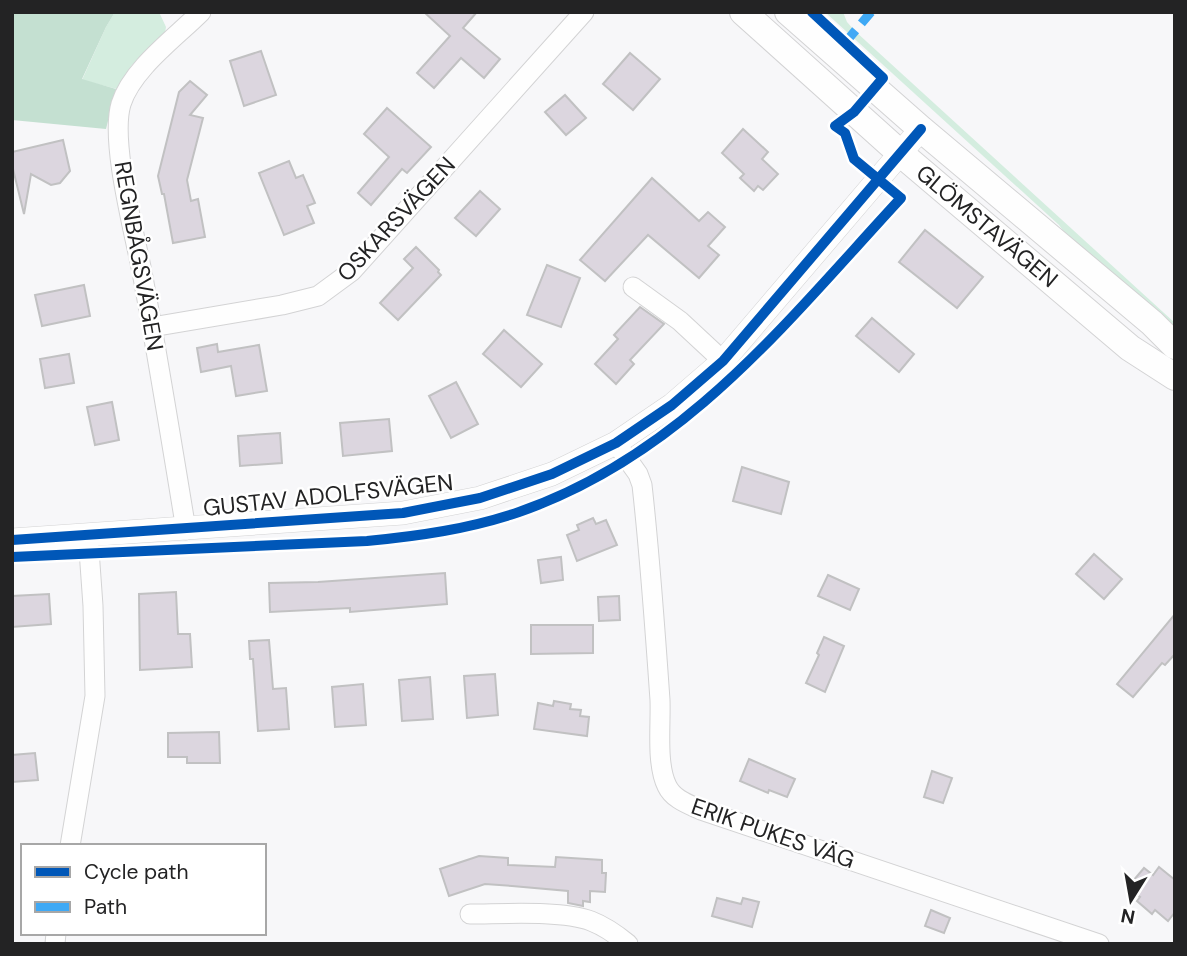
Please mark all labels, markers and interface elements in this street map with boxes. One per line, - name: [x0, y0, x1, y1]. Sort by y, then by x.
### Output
- street label: OSKARSVÄGEN: [330, 150, 462, 288]
- street label: GLÖMSTAVÄGEN: [910, 158, 1064, 294]
- street label: REGNBÅGSVÄGEN: [108, 159, 170, 353]
- street label: GUSTAV ADOLFSVÄGEN: [202, 467, 454, 523]
- street label: ERIK PUKES VÄG: [687, 791, 859, 875]
- legend: [21, 844, 266, 935]
- text: Cycle path: [84, 858, 189, 886]
- north arrow: [1096, 865, 1166, 935]
- text: Path: [84, 893, 127, 921]
- text: N: [1119, 903, 1137, 930]

